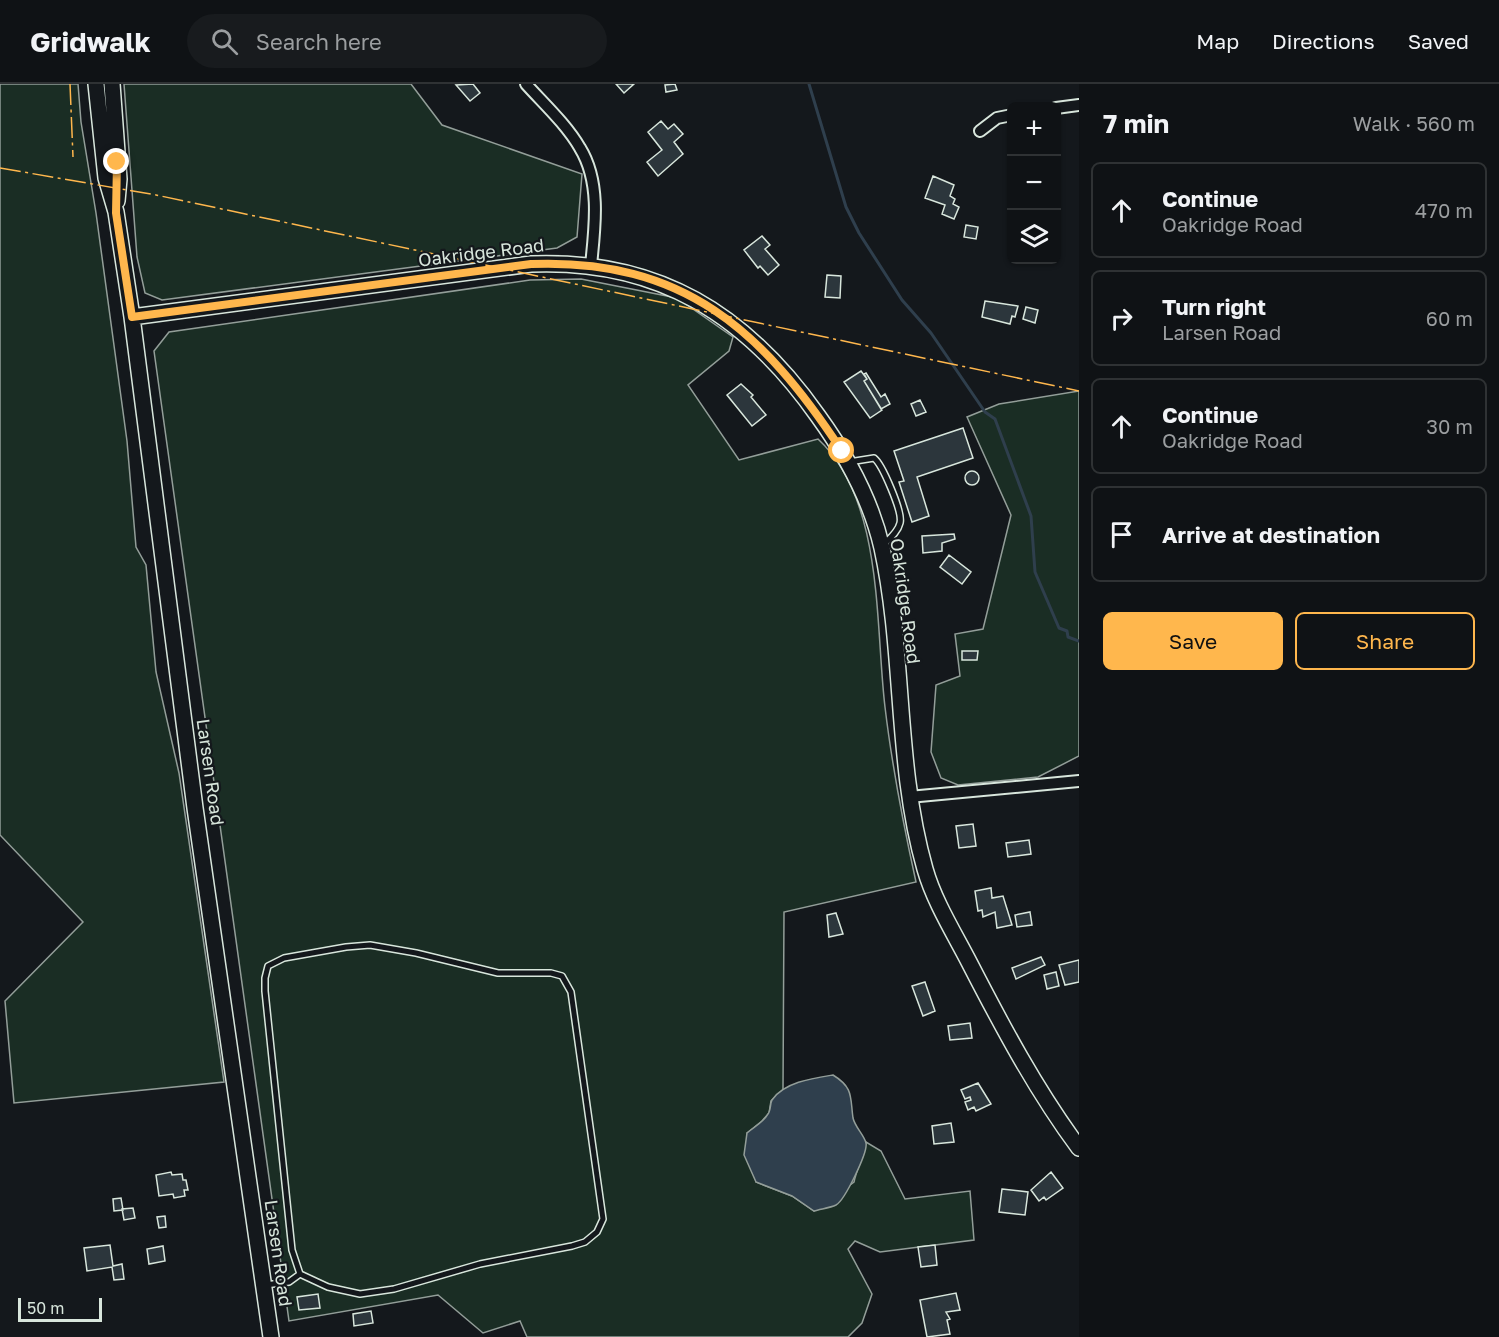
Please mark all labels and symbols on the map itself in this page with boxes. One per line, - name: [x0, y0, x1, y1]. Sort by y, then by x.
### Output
- route end: [103, 148, 129, 174]
- street label: Oakridge Road: [417, 233, 545, 271]
- route start: [828, 437, 854, 463]
- street label: Oakridge Road: [886, 537, 926, 665]
- street label: Larsen Road: [193, 717, 229, 827]
- street label: Larsen Road: [261, 1198, 297, 1308]
- scale bar: [18, 1295, 102, 1322]

